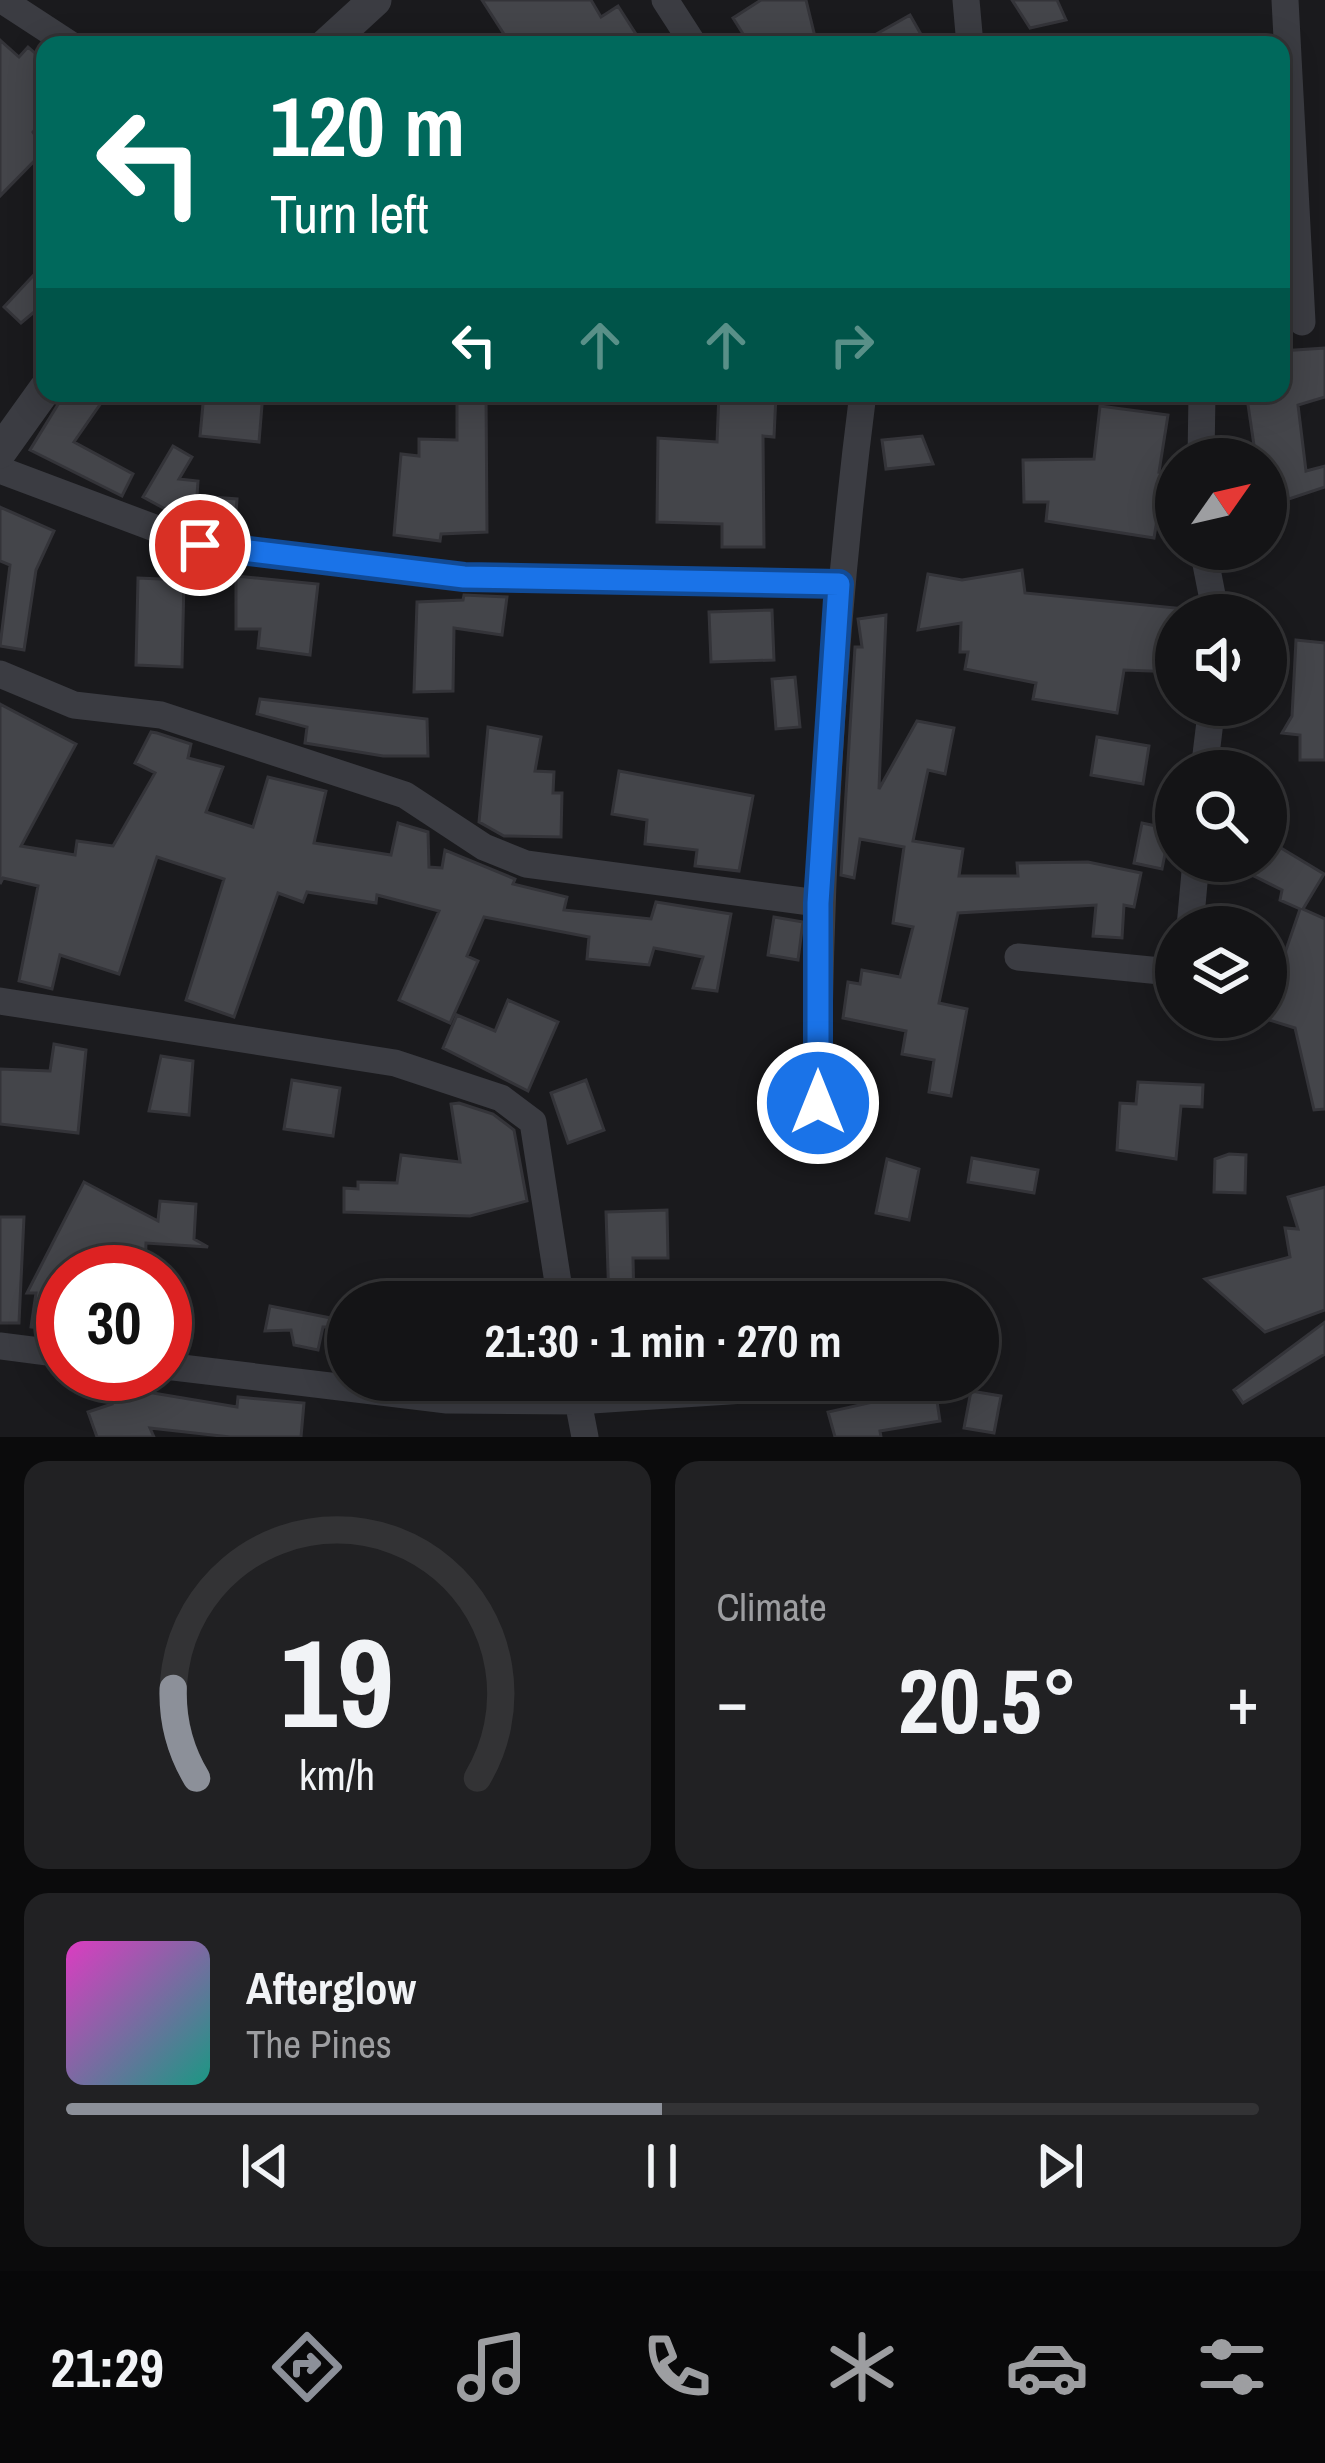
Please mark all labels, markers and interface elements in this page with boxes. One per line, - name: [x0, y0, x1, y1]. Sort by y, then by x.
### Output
- text: 120 m: [270, 69, 465, 182]
- icon: left: [72, 84, 228, 240]
- text: Turn left: [270, 177, 429, 250]
- icon: left: [441, 312, 507, 378]
- icon: ahead: [567, 312, 633, 378]
- icon: ahead: [693, 312, 759, 378]
- icon: right: [819, 312, 885, 378]
- north arrow: [1155, 438, 1287, 570]
- map controls: [1155, 438, 1287, 1038]
- pin: [149, 494, 251, 596]
- icon: arrive: [167, 512, 233, 578]
- button: sound: [1155, 594, 1287, 726]
- button: search: [1155, 750, 1287, 882]
- button: layers: [1155, 906, 1287, 1038]
- position arrow: [755, 1040, 881, 1166]
- speed limit sign: 30: [36, 1245, 192, 1401]
- text: 21:30 · 1 min · 270 m: [485, 1310, 841, 1371]
- text: Climate: [717, 1581, 827, 1633]
- text: 19: [280, 1598, 394, 1766]
- text: 20.5°: [898, 1640, 1078, 1761]
- text: −: [717, 1656, 748, 1745]
- text: +: [1227, 1656, 1259, 1745]
- text: km/h: [299, 1746, 375, 1803]
- text: Afterglow: [246, 1957, 416, 2018]
- text: The Pines: [246, 2018, 392, 2070]
- icon: previous: [232, 2133, 298, 2199]
- icon: pause: [629, 2133, 695, 2199]
- icon: next: [1027, 2133, 1093, 2199]
- icon: directions: [265, 2325, 349, 2409]
- icon: music: [450, 2325, 534, 2409]
- icon: phone: [635, 2325, 719, 2409]
- icon: climate: [820, 2325, 904, 2409]
- icon: car: [1005, 2325, 1089, 2409]
- icon: filters: [1190, 2325, 1274, 2409]
- text: 21:29: [51, 2331, 164, 2404]

